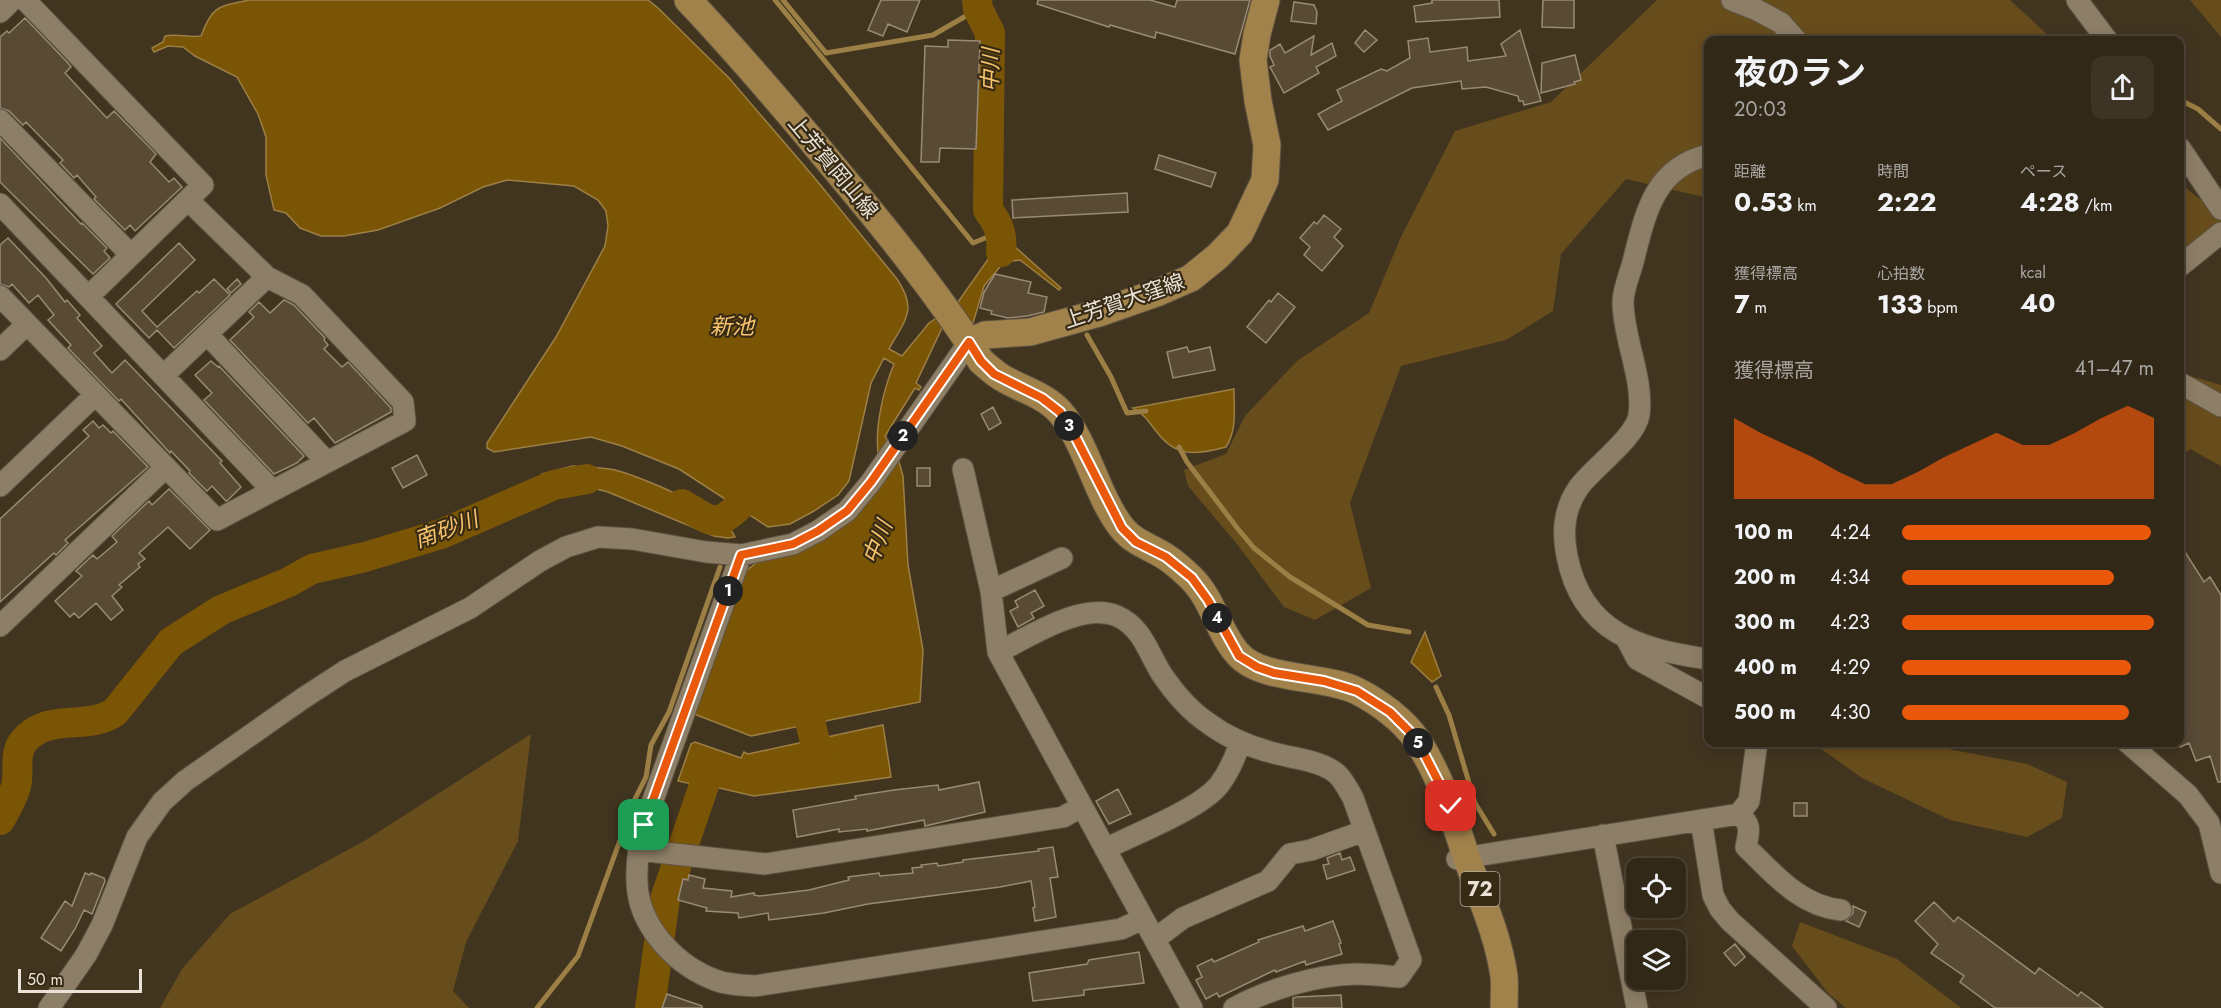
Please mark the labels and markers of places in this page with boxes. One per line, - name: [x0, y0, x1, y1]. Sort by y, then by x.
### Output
- pin: 3: [1054, 411, 1084, 441]
- pin: 2: [888, 421, 918, 451]
- pin: 1: [713, 576, 743, 606]
- pin: 4: [1202, 603, 1232, 633]
- pin: 5: [1403, 728, 1433, 758]
- pin: [1425, 780, 1476, 831]
- pin: [618, 799, 669, 850]

